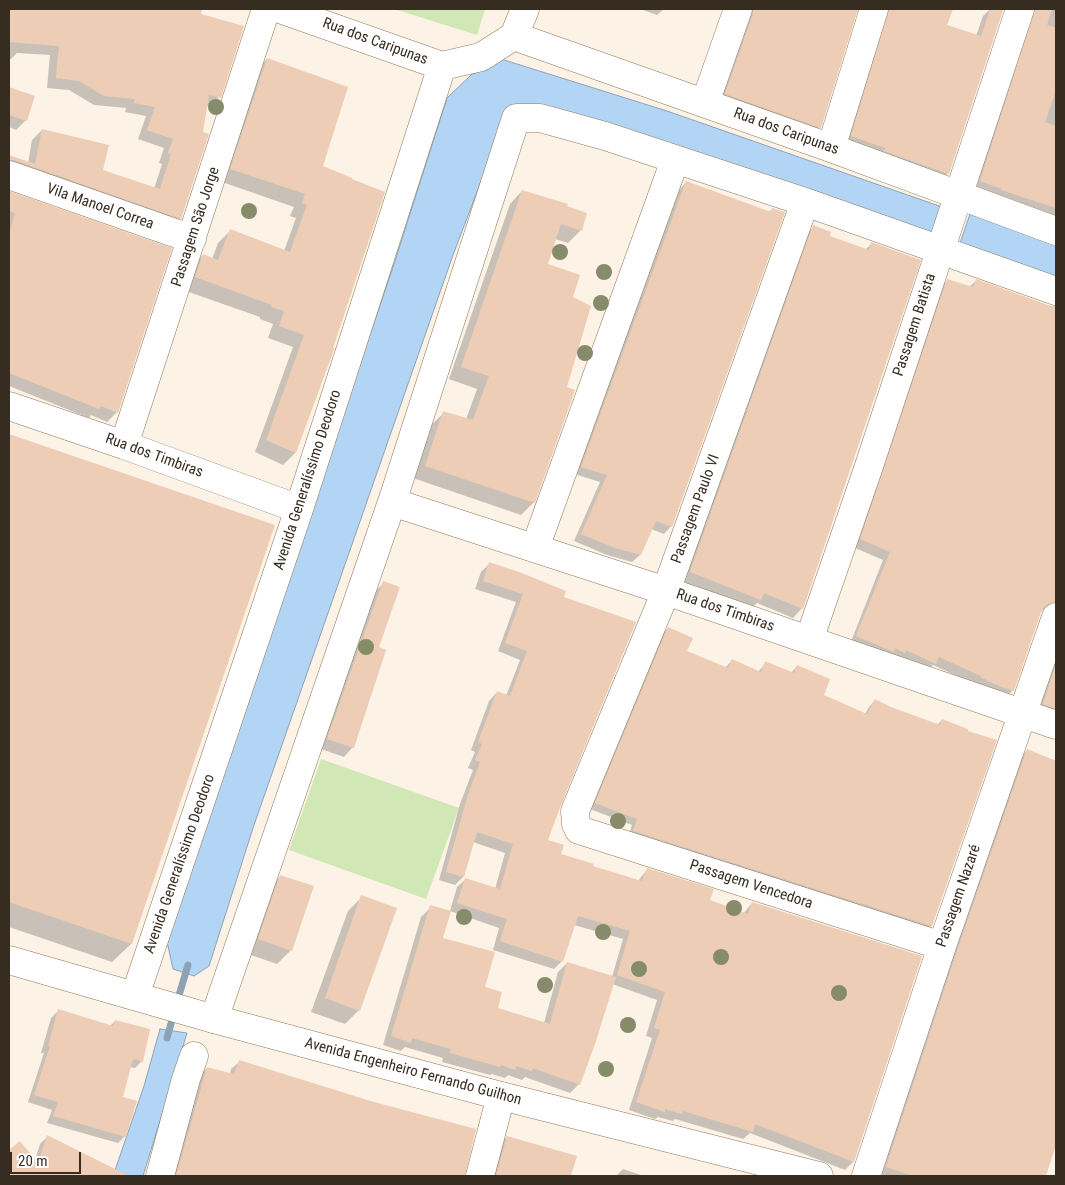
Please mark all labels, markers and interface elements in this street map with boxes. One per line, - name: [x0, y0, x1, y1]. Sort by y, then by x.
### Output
- street label: Rua dos Caripunas: [320, 15, 430, 69]
- street label: Rua dos Caripunas: [731, 105, 841, 159]
- street label: Passagem São Jorge: [168, 165, 224, 289]
- street label: Vila Manoel Correa: [44, 180, 156, 234]
- street label: Passagem Batista: [890, 271, 940, 379]
- street label: Avenida Generalíssimo Deodoro: [270, 388, 346, 572]
- street label: Rua dos Timbiras: [103, 430, 205, 482]
- street label: Passagem Paulo VI: [668, 452, 724, 566]
- street label: Rua dos Timbiras: [673, 586, 777, 636]
- street label: Avenida Generalíssimo Deodoro: [141, 772, 219, 956]
- street label: Passagem Nazaré: [933, 842, 985, 950]
- street label: Passagem Vencedora: [687, 857, 815, 913]
- street label: Avenida Engenheiro Fernando Guilhon: [303, 1034, 523, 1110]
- scale bar: [12, 1142, 84, 1174]
- text: 20 m: [18, 1152, 48, 1170]

